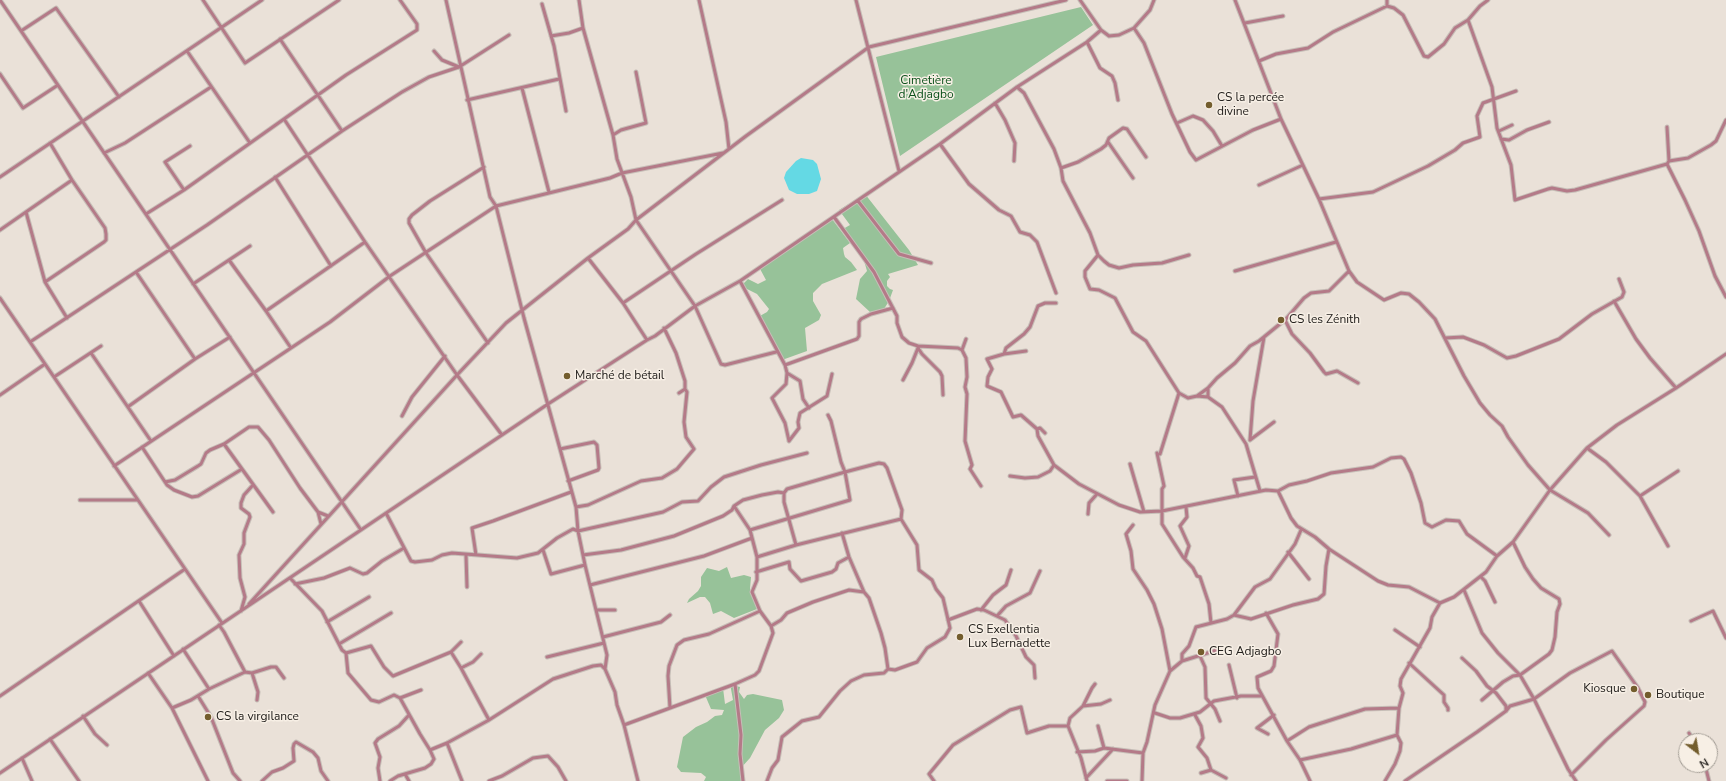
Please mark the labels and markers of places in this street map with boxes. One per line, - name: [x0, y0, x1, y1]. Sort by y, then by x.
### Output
- place label: CS la percée divine: [1217, 91, 1284, 119]
- marker: CS la percée divine: [1204, 100, 1214, 110]
- place label: CS les Zénith: [1289, 313, 1360, 327]
- marker: CS les Zénith: [1276, 315, 1286, 325]
- place label: Marché de bétail: [575, 369, 664, 383]
- marker: Marché de bétail: [562, 371, 572, 381]
- place label: CS Exellentia Lux Bernadette: [968, 623, 1050, 651]
- marker: CS Exellentia Lux Bernadette: [955, 632, 965, 642]
- place label: CEG Adjagbo: [1209, 645, 1281, 659]
- marker: CEG Adjagbo: [1196, 647, 1206, 657]
- place label: Kiosque: [1583, 682, 1626, 696]
- marker: Kiosque: [1629, 684, 1639, 694]
- place label: Boutique: [1656, 688, 1705, 702]
- marker: Boutique: [1643, 690, 1653, 700]
- place label: CS la virgilance: [216, 710, 299, 724]
- marker: CS la virgilance: [203, 712, 213, 722]

